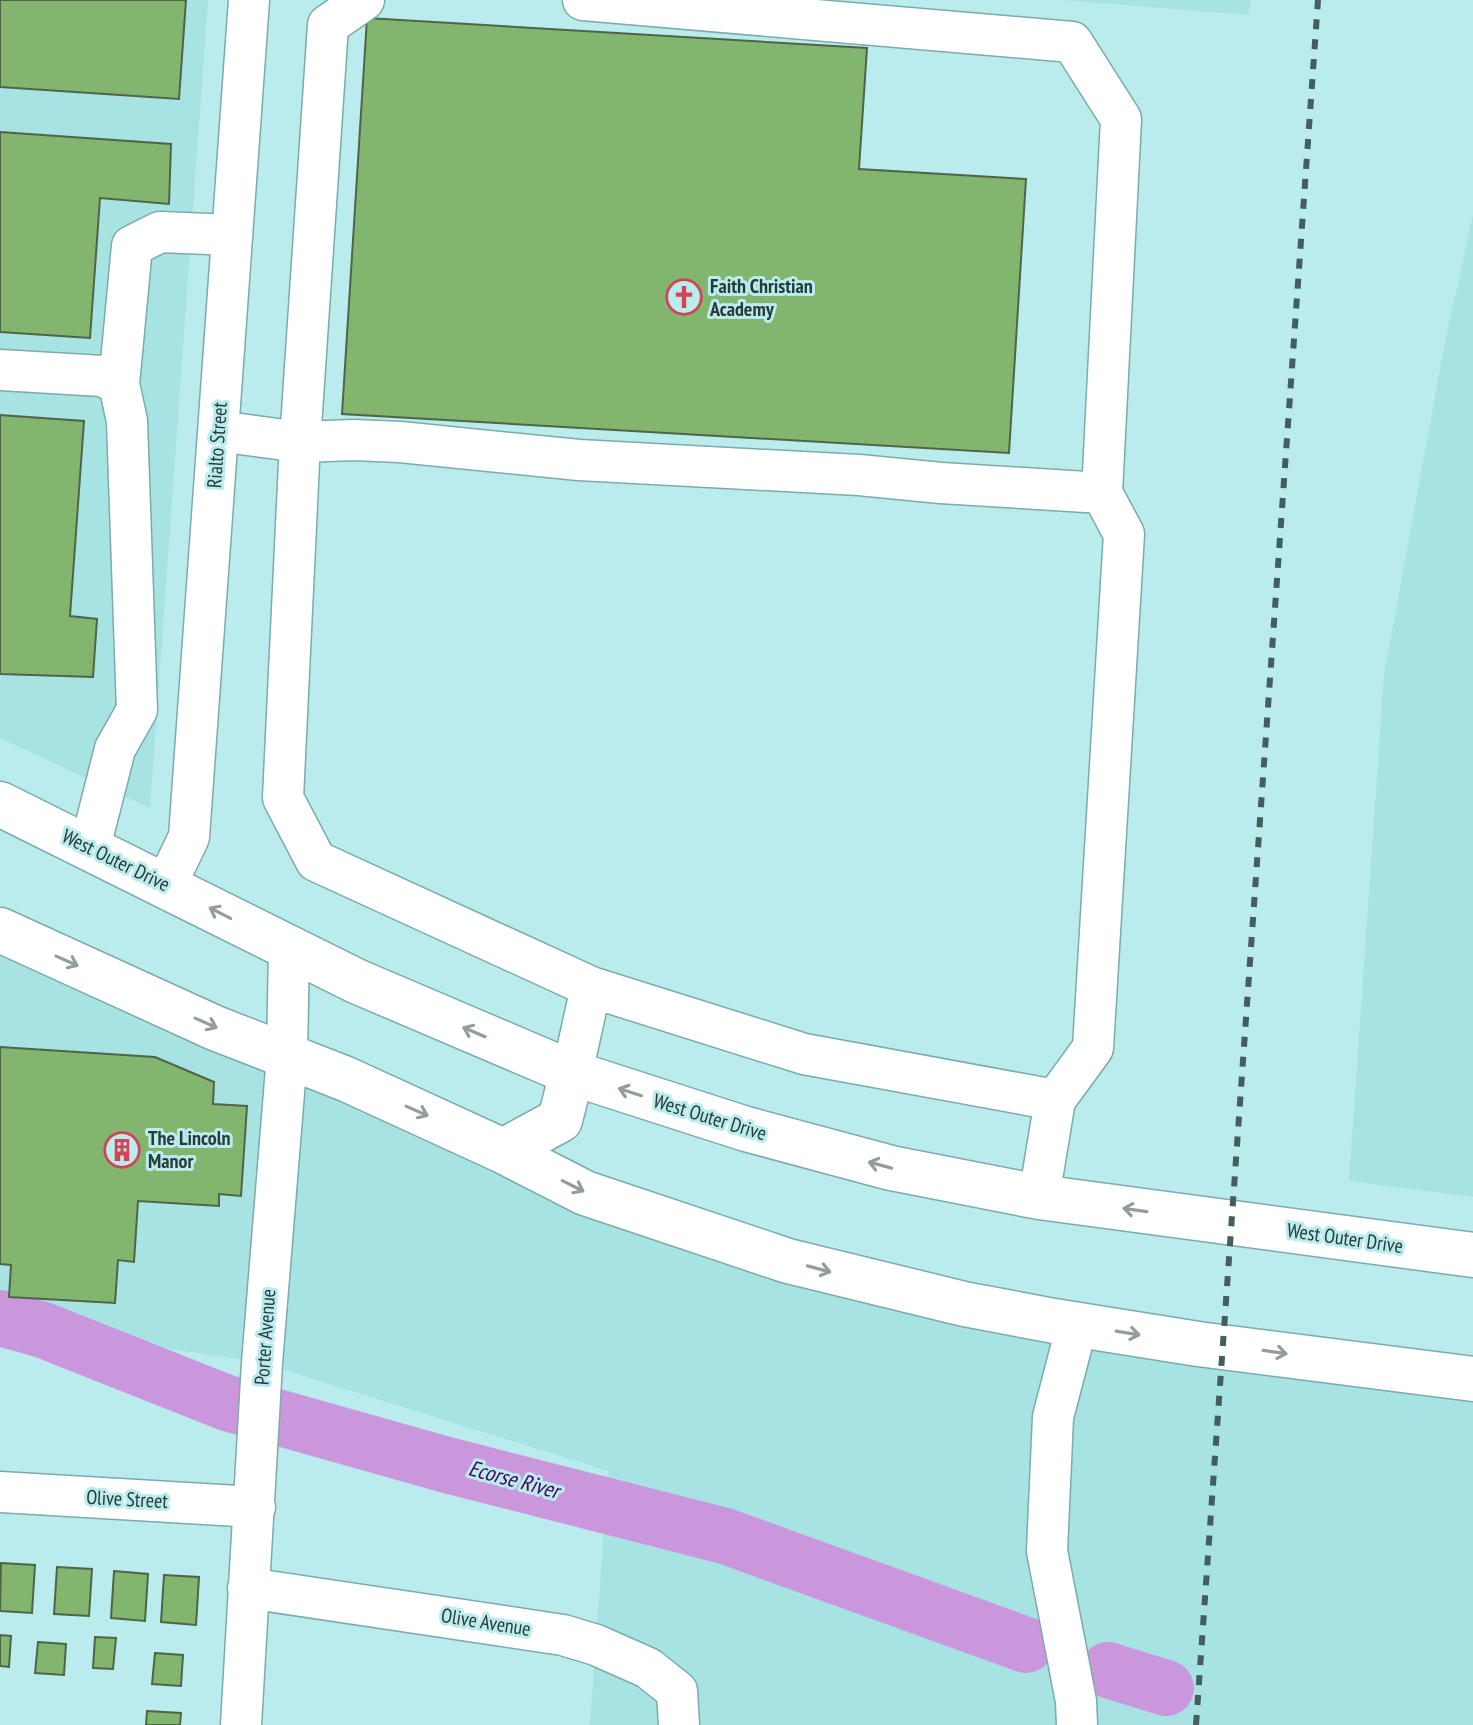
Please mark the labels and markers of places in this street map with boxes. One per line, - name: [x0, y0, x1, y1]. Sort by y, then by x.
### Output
- place label: Faith Christian Academy: [709, 273, 813, 322]
- church icon: Faith Christian Academy: [665, 278, 703, 316]
- place label: The Lincoln Manor: [148, 1125, 231, 1174]
- building icon: The Lincoln Manor: [103, 1131, 141, 1169]

